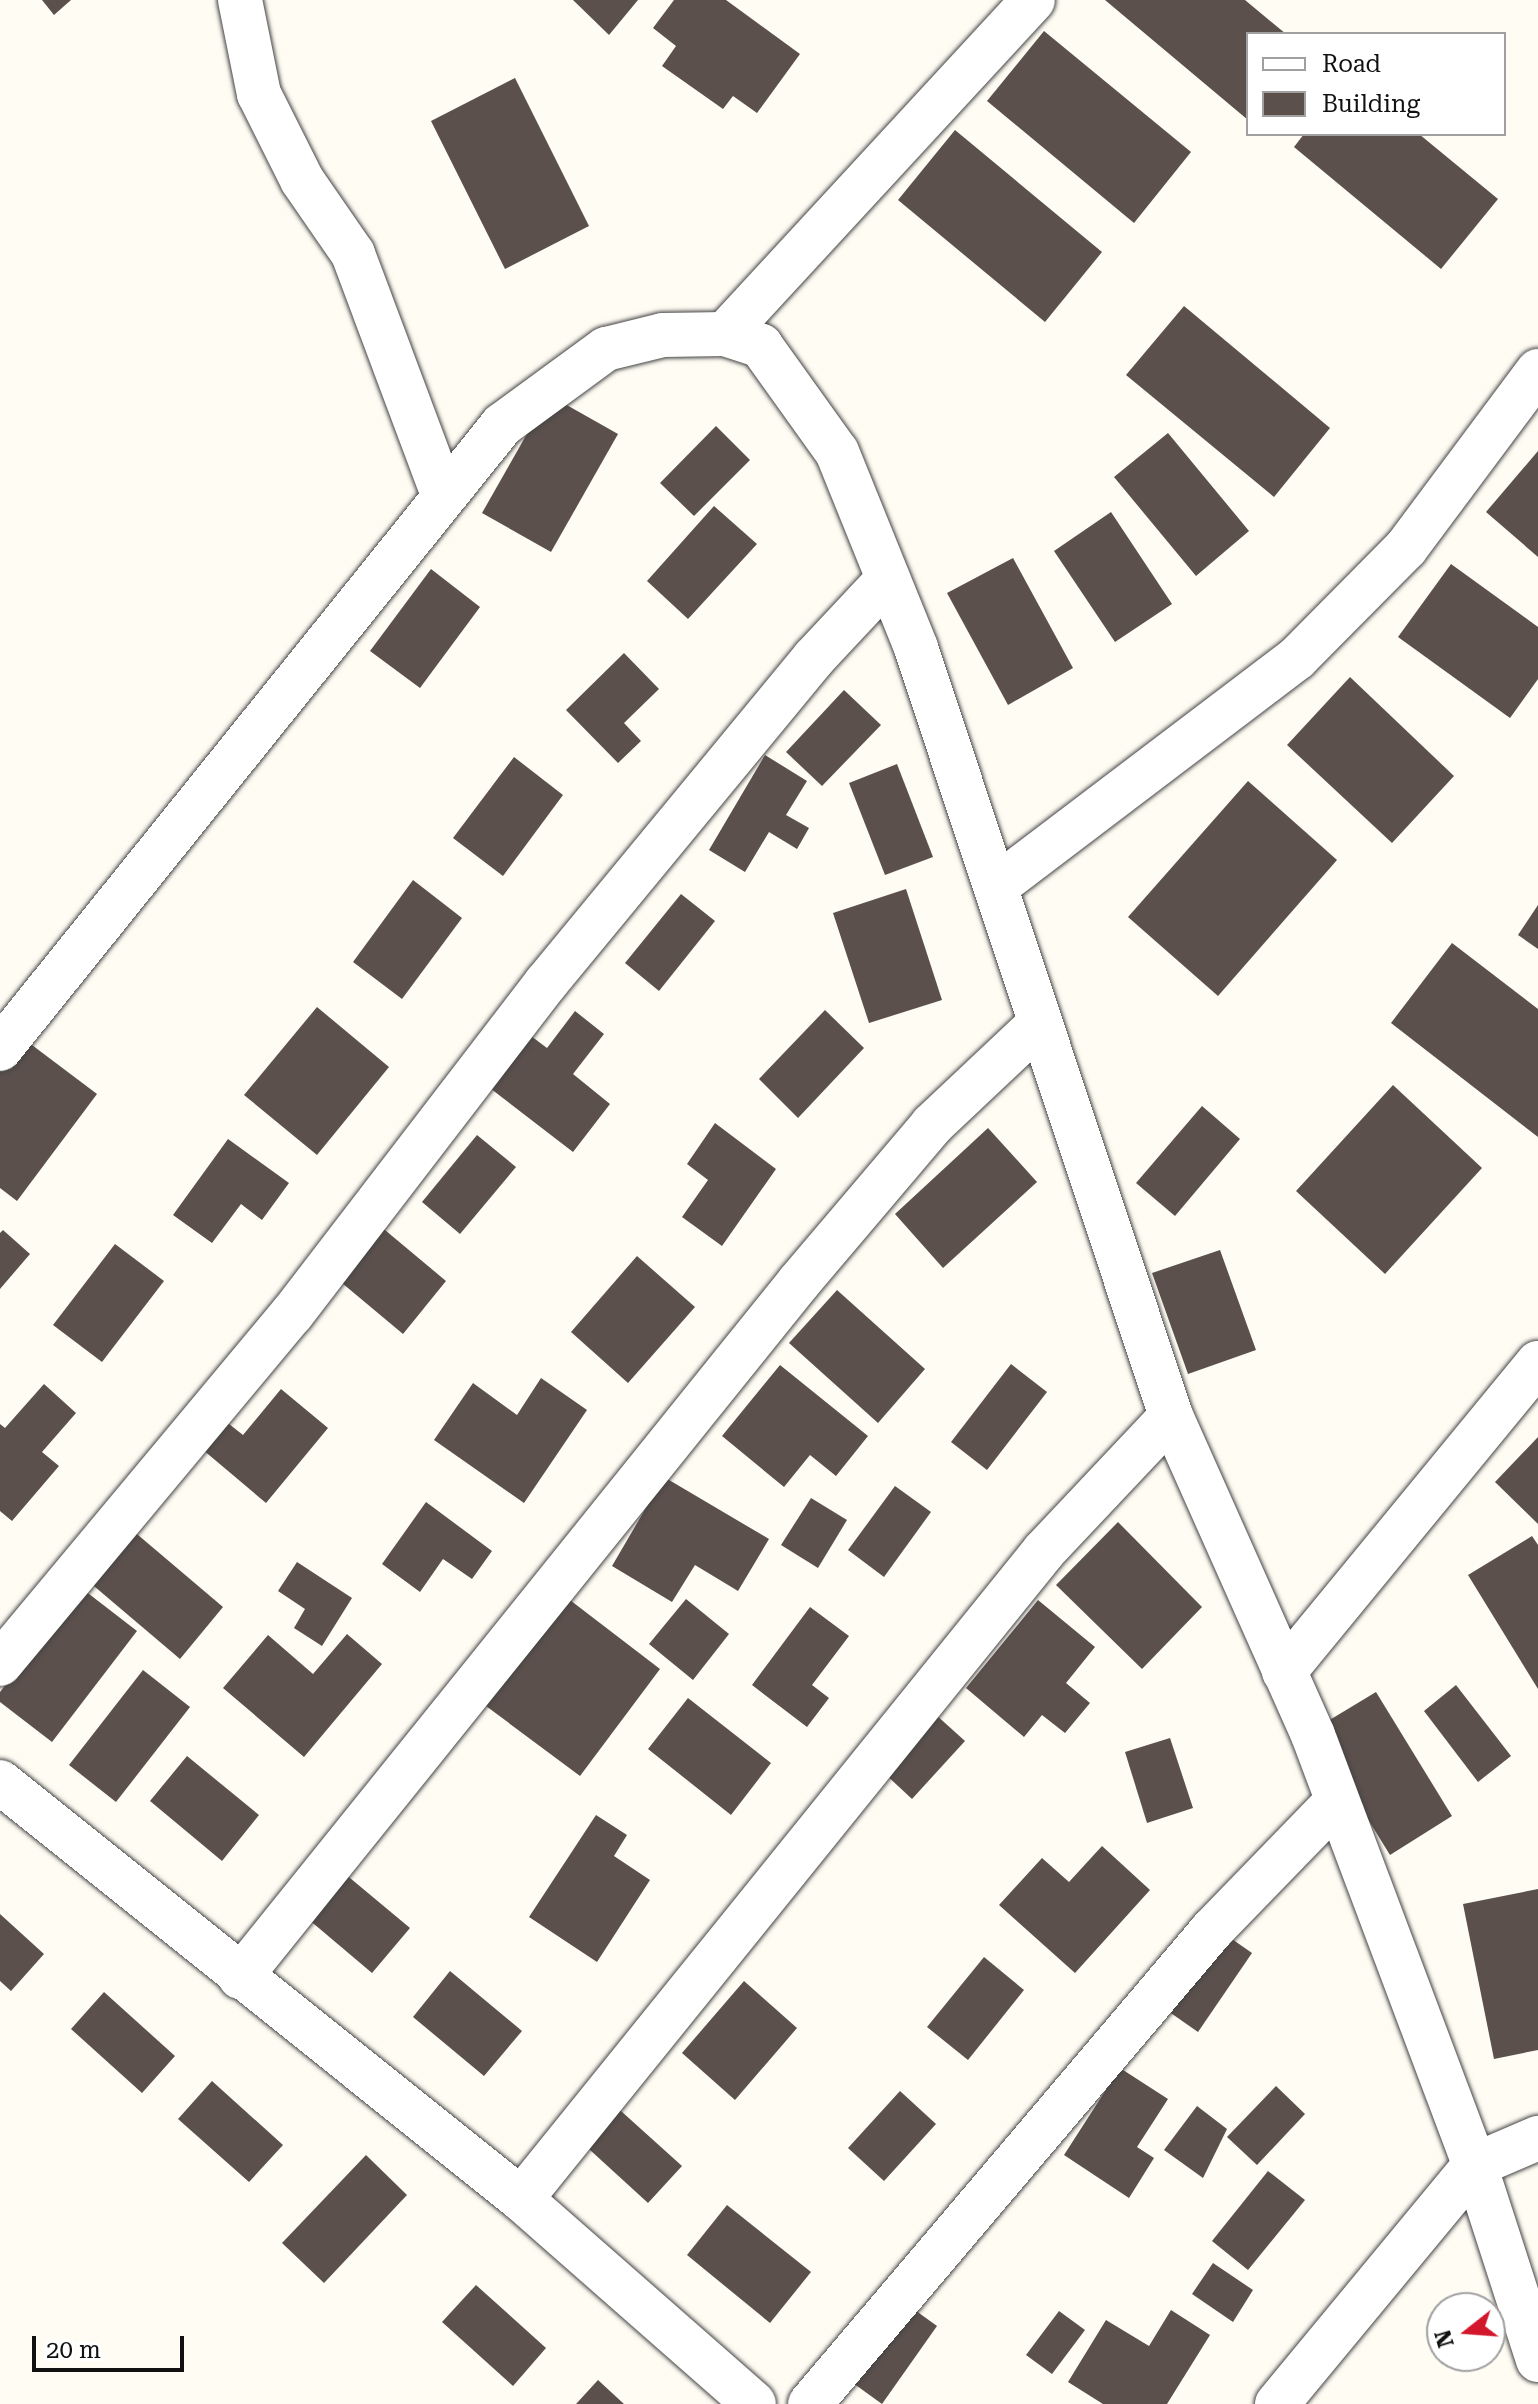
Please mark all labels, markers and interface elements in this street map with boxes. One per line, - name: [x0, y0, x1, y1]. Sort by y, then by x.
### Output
- legend: [1246, 32, 1506, 136]
- text: Road: [1322, 50, 1381, 78]
- text: Building: [1322, 90, 1420, 118]
- north arrow: [1426, 2292, 1506, 2372]
- scale bar: [36, 2320, 188, 2370]
- text: N: [1430, 2327, 1459, 2350]
- text: 20 m: [46, 2336, 101, 2364]

